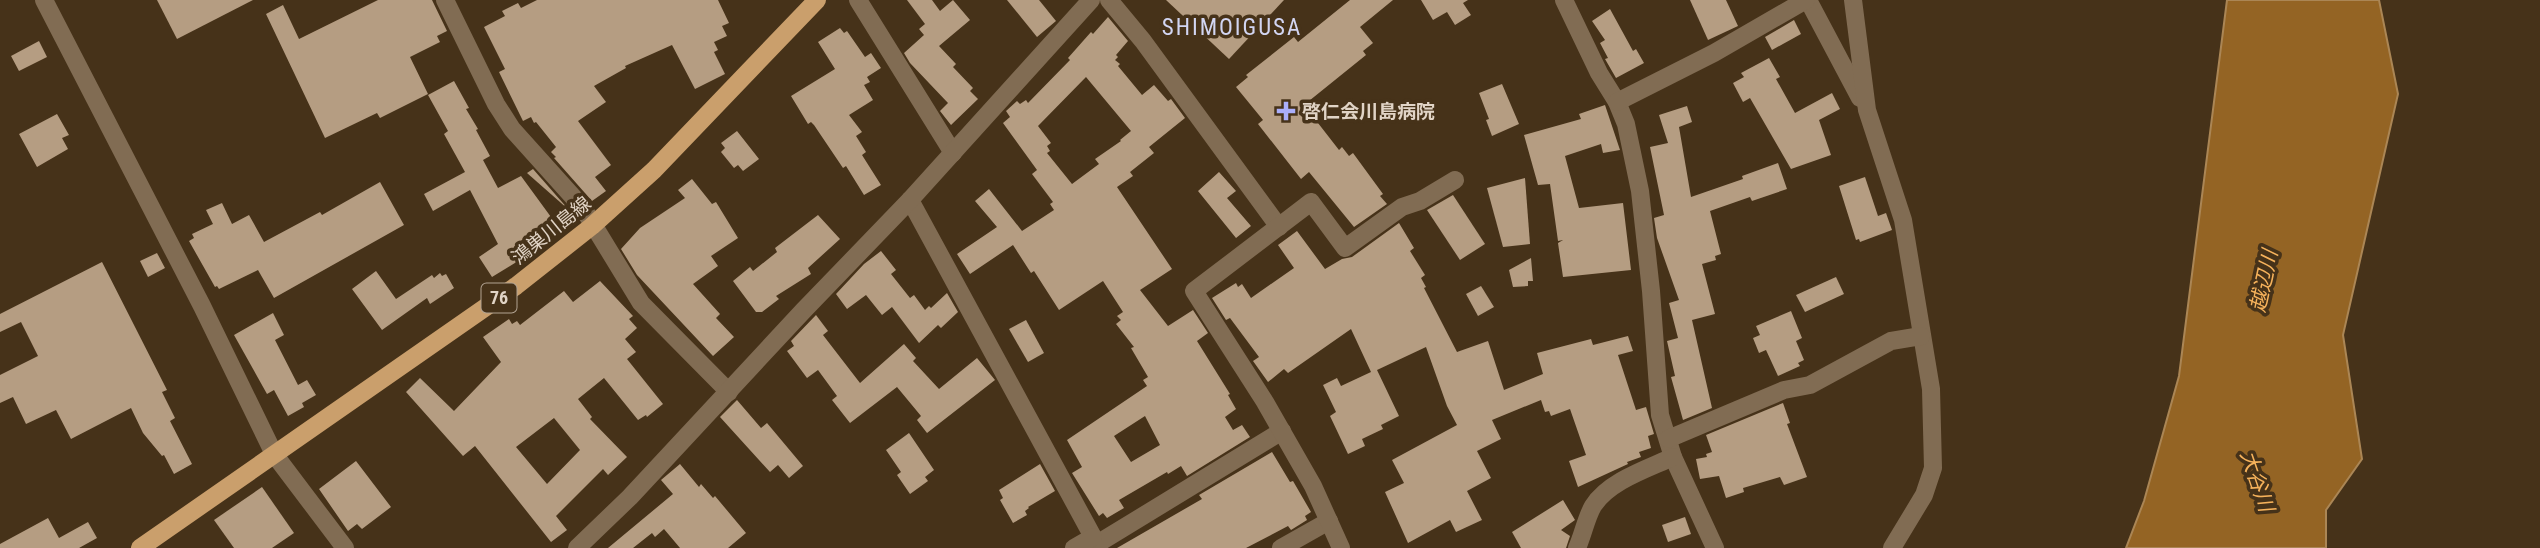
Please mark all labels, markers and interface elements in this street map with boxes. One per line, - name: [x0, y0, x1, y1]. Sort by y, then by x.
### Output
- district label: SHIMOIGUSA: [1162, 14, 1302, 41]
- place label: 啓仁会川島病院: [1302, 100, 1435, 123]
- marker: 啓仁会川島病院: [1276, 101, 1296, 121]
- street label: 鴻巣川島線: [507, 192, 595, 269]
- water label: 越辺川: [2246, 246, 2283, 314]
- road number: 76: [482, 284, 516, 312]
- water label: 大谷川: [2235, 447, 2279, 517]

